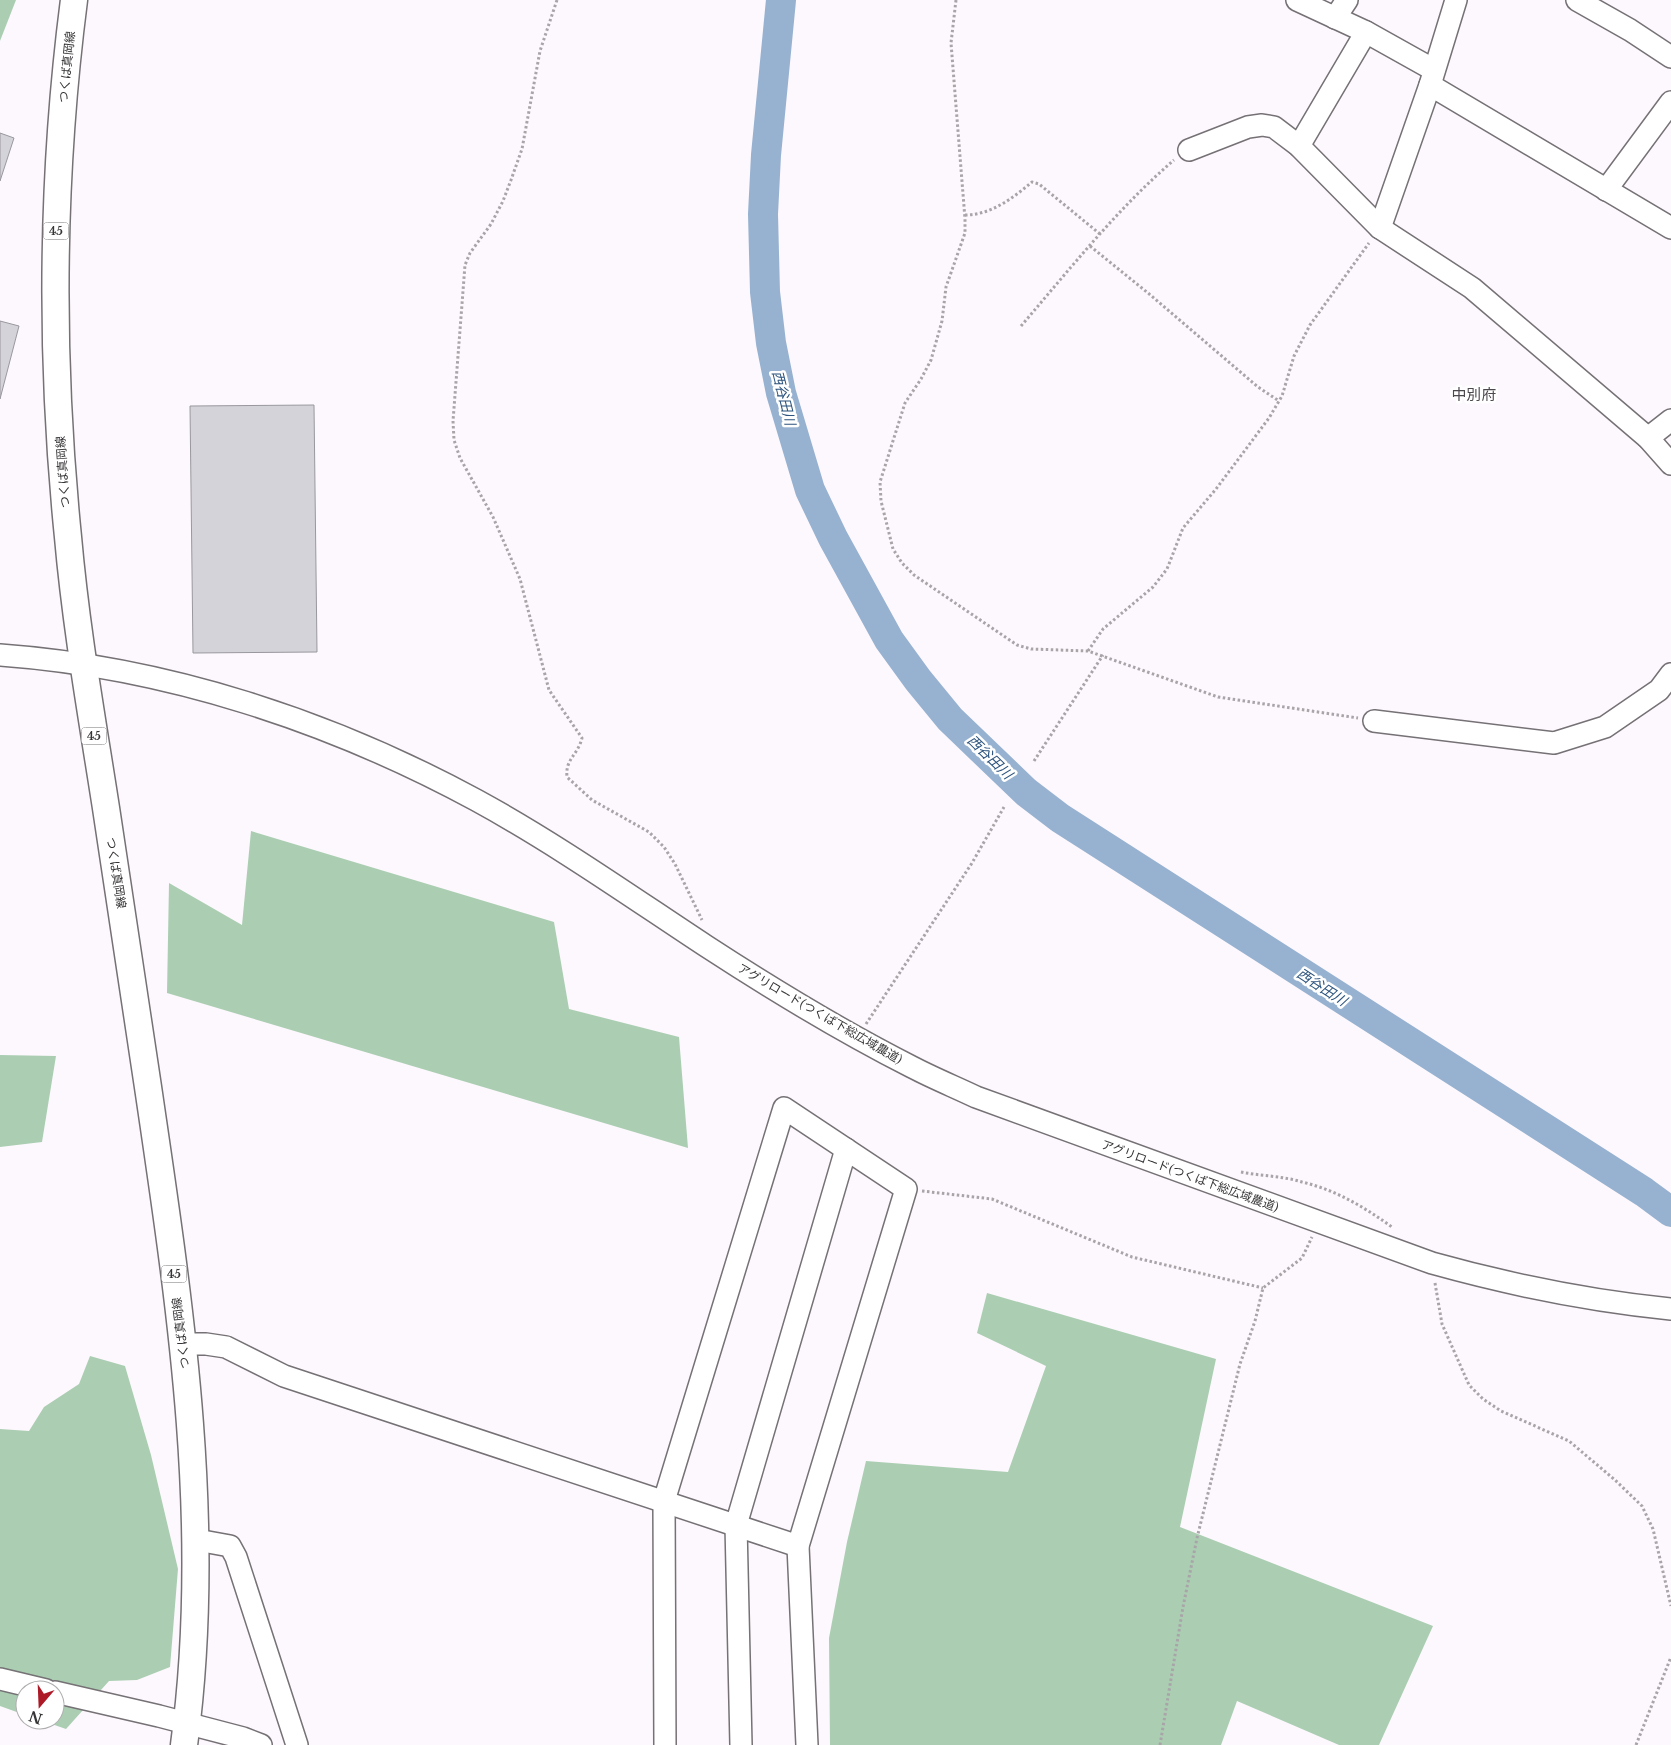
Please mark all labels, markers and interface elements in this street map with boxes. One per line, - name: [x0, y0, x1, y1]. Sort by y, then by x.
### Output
- street label: つくば真岡線: [55, 30, 78, 104]
- road number: 45: [44, 222, 68, 240]
- water label: 西谷田川: [768, 369, 800, 429]
- district label: 中別府: [1451, 385, 1497, 404]
- street label: つくば真岡線: [53, 436, 72, 508]
- road number: 45: [82, 728, 106, 744]
- water label: 西谷田川: [964, 731, 1018, 784]
- street label: つくば真岡線: [103, 836, 130, 910]
- street label: アグリロード(つくば下総広域農道): [735, 960, 905, 1067]
- water label: 西谷田川: [1294, 964, 1352, 1011]
- street label: アグリロード(つくば下総広域農道): [1100, 1136, 1281, 1215]
- road number: 45: [162, 1266, 186, 1282]
- street label: つくば真岡線: [169, 1296, 192, 1370]
- north arrow: [15, 1680, 65, 1730]
- text: N: [27, 1707, 45, 1728]

